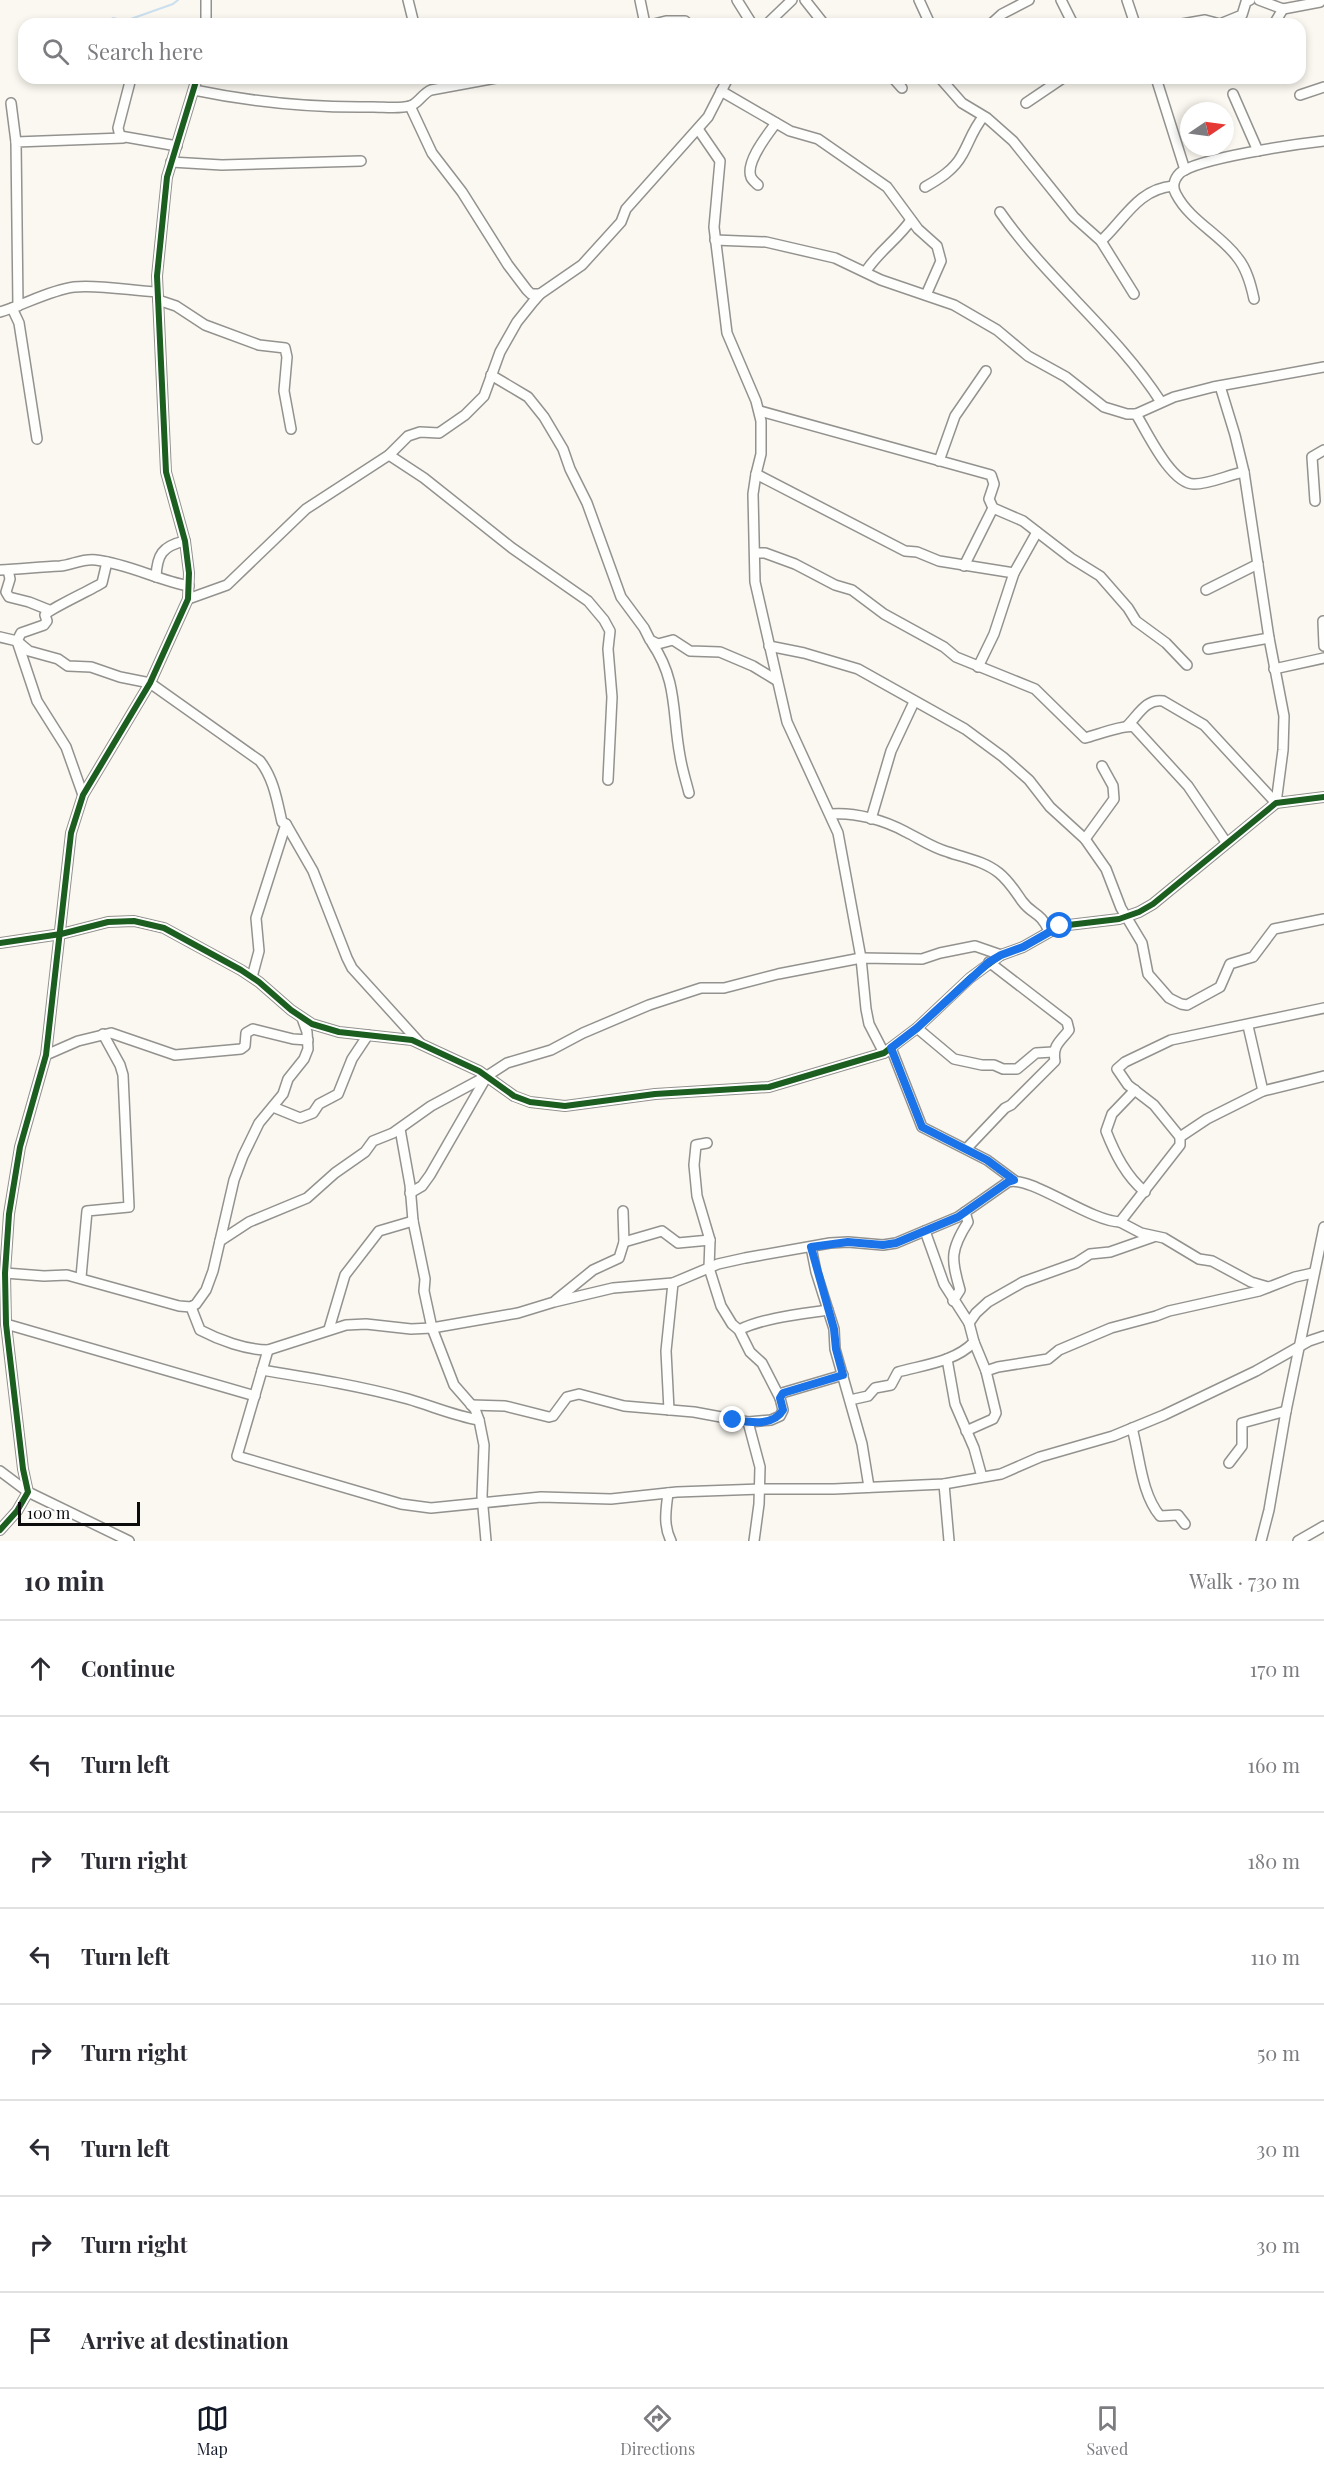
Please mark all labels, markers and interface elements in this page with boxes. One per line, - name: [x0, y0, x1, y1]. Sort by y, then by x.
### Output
- search box: [18, 18, 1306, 84]
- icon: search: [39, 35, 72, 68]
- text: Search here: [87, 36, 203, 66]
- north arrow: [1180, 102, 1234, 156]
- route start: [1046, 912, 1072, 938]
- route end: [719, 1406, 745, 1432]
- scale bar: [18, 1499, 140, 1526]
- text: 100 m: [27, 1502, 70, 1523]
- text: 10 min: [24, 1563, 104, 1598]
- text: Walk · 730 m: [1189, 1567, 1300, 1594]
- icon: ahead: [24, 1652, 57, 1685]
- text: Continue: [81, 1653, 175, 1683]
- text: 170 m: [1250, 1655, 1300, 1682]
- icon: left: [24, 1748, 57, 1781]
- text: Turn left: [81, 1749, 170, 1779]
- text: 160 m: [1248, 1751, 1300, 1778]
- icon: right: [24, 1844, 57, 1877]
- text: Turn right: [81, 1845, 187, 1875]
- text: 180 m: [1247, 1847, 1300, 1874]
- icon: left: [24, 1940, 57, 1973]
- text: Turn left: [81, 1941, 170, 1971]
- text: 110 m: [1250, 1943, 1300, 1970]
- icon: right: [24, 2036, 57, 2069]
- text: Turn right: [81, 2037, 187, 2067]
- text: 50 m: [1257, 2039, 1300, 2066]
- icon: left: [24, 2132, 57, 2165]
- text: Turn left: [81, 2133, 170, 2163]
- text: 30 m: [1256, 2135, 1300, 2162]
- icon: right: [24, 2228, 57, 2261]
- text: Turn right: [81, 2229, 187, 2259]
- text: 30 m: [1256, 2231, 1300, 2258]
- icon: arrive: [24, 2324, 57, 2357]
- text: Arrive at destination: [81, 2325, 289, 2355]
- tab: Map: [196, 2402, 229, 2459]
- tab: Directions: [620, 2402, 695, 2459]
- tab: Saved: [1087, 2402, 1128, 2459]

